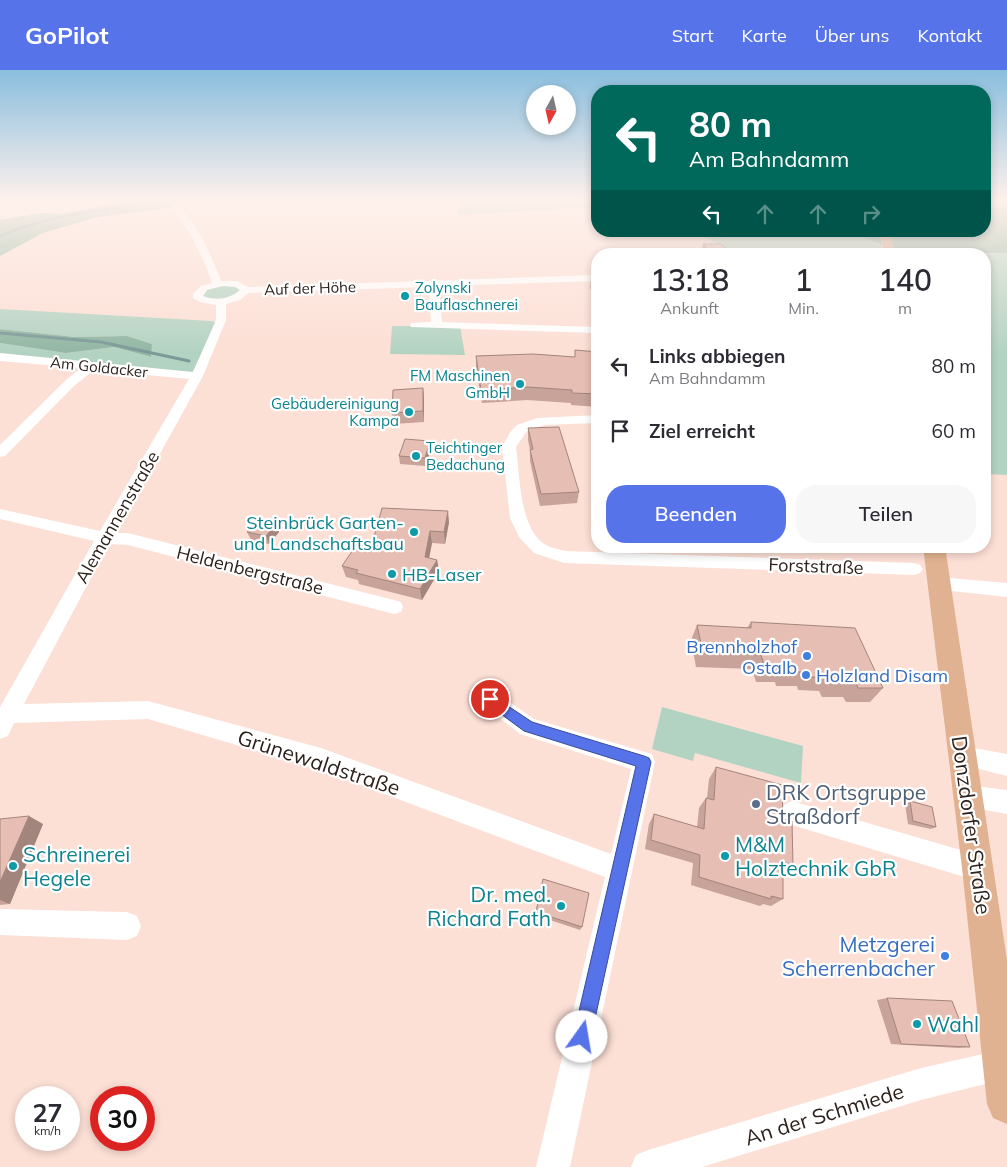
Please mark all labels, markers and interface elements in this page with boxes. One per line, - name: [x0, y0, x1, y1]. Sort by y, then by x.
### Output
- text: GoPilot: [25, 20, 109, 50]
- text: Start: [672, 24, 713, 47]
- text: Karte: [741, 24, 787, 47]
- text: Über uns: [815, 24, 890, 47]
- text: Kontakt: [918, 24, 982, 47]
- north arrow: [526, 85, 576, 135]
- map controls: [526, 85, 576, 135]
- text: 80 m: [689, 102, 772, 146]
- icon: left: [606, 105, 671, 170]
- text: Am Bahndamm: [689, 145, 849, 173]
- icon: left: [698, 200, 726, 228]
- icon: ahead: [751, 200, 779, 228]
- icon: ahead: [804, 200, 832, 228]
- icon: right: [857, 200, 885, 228]
- text: 13:18: [650, 261, 729, 299]
- text: 1: [795, 261, 813, 299]
- text: 140: [878, 261, 932, 299]
- street label: Auf der Höhe: [264, 277, 356, 299]
- place label: Zolynski Bauflaschnerei: [415, 278, 518, 314]
- marker: Zolynski Bauflaschnerei: [399, 290, 411, 302]
- text: Ankunft: [660, 298, 719, 318]
- text: Min.: [788, 298, 819, 318]
- text: m: [898, 298, 912, 318]
- text: Links abbiegen: [649, 344, 786, 368]
- street label: Am Goldacker: [49, 352, 149, 382]
- icon: left: [606, 352, 634, 380]
- text: 80 m: [932, 354, 976, 378]
- place label: FM Maschinen GmbH: [410, 366, 510, 402]
- text: Am Bahndamm: [649, 368, 766, 388]
- marker: FM Maschinen GmbH: [514, 378, 526, 390]
- place label: Gebäudereinigung Kampa: [271, 394, 399, 430]
- marker: Gebäudereinigung Kampa: [403, 406, 415, 418]
- icon: arrive: [606, 417, 634, 445]
- text: Ziel erreicht: [649, 419, 755, 443]
- text: 60 m: [932, 419, 976, 443]
- place label: Teichtinger Bedachung: [426, 438, 505, 474]
- street label: Alemannenstraße: [70, 447, 164, 587]
- marker: Teichtinger Bedachung: [410, 450, 422, 462]
- button: Beenden: [606, 485, 786, 543]
- button: Teilen: [796, 485, 976, 543]
- place label: Steinbrück Garten- und Landschaftsbau: [234, 511, 404, 555]
- marker: Steinbrück Garten- und Landschaftsbau: [408, 526, 420, 538]
- street label: Heldenbergstraße: [174, 541, 326, 599]
- street label: Forststraße: [768, 553, 864, 579]
- place label: HB-Laser: [402, 563, 482, 586]
- marker: HB-Laser: [386, 568, 398, 580]
- place label: Brennholzhof Ostalb: [686, 635, 798, 679]
- marker: Brennholzhof Ostalb: [801, 650, 813, 662]
- place label: Holzland Disam: [816, 664, 948, 687]
- marker: Holzland Disam: [800, 669, 812, 681]
- pin: [469, 678, 511, 720]
- icon: arrive: [476, 685, 504, 713]
- street label: Grünewaldstraße: [234, 723, 404, 801]
- street label: Donzdorfer Straße: [947, 734, 997, 916]
- place label: DRK Ortsgruppe Straßdorf: [766, 779, 926, 829]
- marker: DRK Ortsgruppe Straßdorf: [750, 798, 762, 810]
- place label: M&M Holztechnik GbR: [735, 831, 896, 881]
- place label: Schreinerei Hegele: [23, 841, 130, 891]
- marker: M&M Holztechnik GbR: [719, 850, 731, 862]
- marker: Schreinerei Hegele: [7, 860, 19, 872]
- place label: Dr. med. Richard Fath: [427, 881, 551, 931]
- marker: Dr. med. Richard Fath: [555, 900, 567, 912]
- place label: Metzgerei Scherrenbacher: [782, 931, 935, 981]
- marker: Metzgerei Scherrenbacher: [939, 950, 951, 962]
- position arrow: [555, 1010, 607, 1062]
- place label: Wahl: [927, 1011, 979, 1037]
- marker: Wahl: [911, 1018, 923, 1030]
- street label: An der Schmiede: [741, 1077, 907, 1151]
- speed limit sign: 30: [90, 1086, 155, 1151]
- text: 27: [32, 1097, 63, 1128]
- text: km/h: [34, 1123, 61, 1138]

